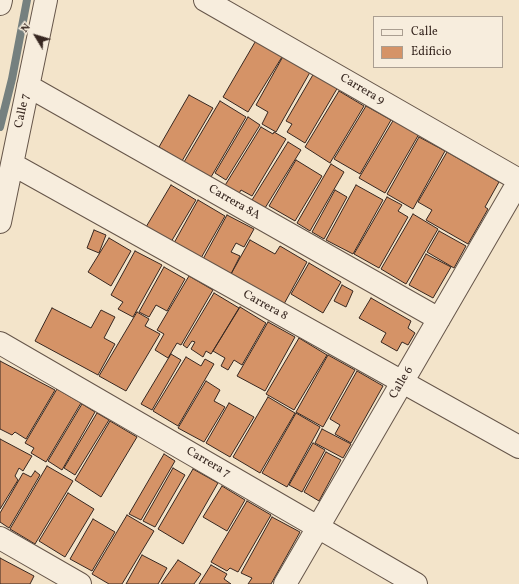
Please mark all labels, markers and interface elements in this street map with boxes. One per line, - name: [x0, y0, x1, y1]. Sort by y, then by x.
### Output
- north arrow: [16, 16, 56, 56]
- legend: [373, 16, 503, 68]
- text: N: [18, 21, 35, 36]
- text: Calle: [411, 24, 438, 40]
- text: Edificio: [411, 44, 451, 60]
- street label: Carrera 9: [337, 71, 387, 109]
- street label: Calle 7: [12, 92, 34, 130]
- street label: Carrera 8A: [206, 182, 262, 224]
- street label: Carrera 8: [240, 288, 290, 324]
- street label: Calle 6: [387, 364, 417, 402]
- street label: Carrera 7: [183, 445, 233, 481]

